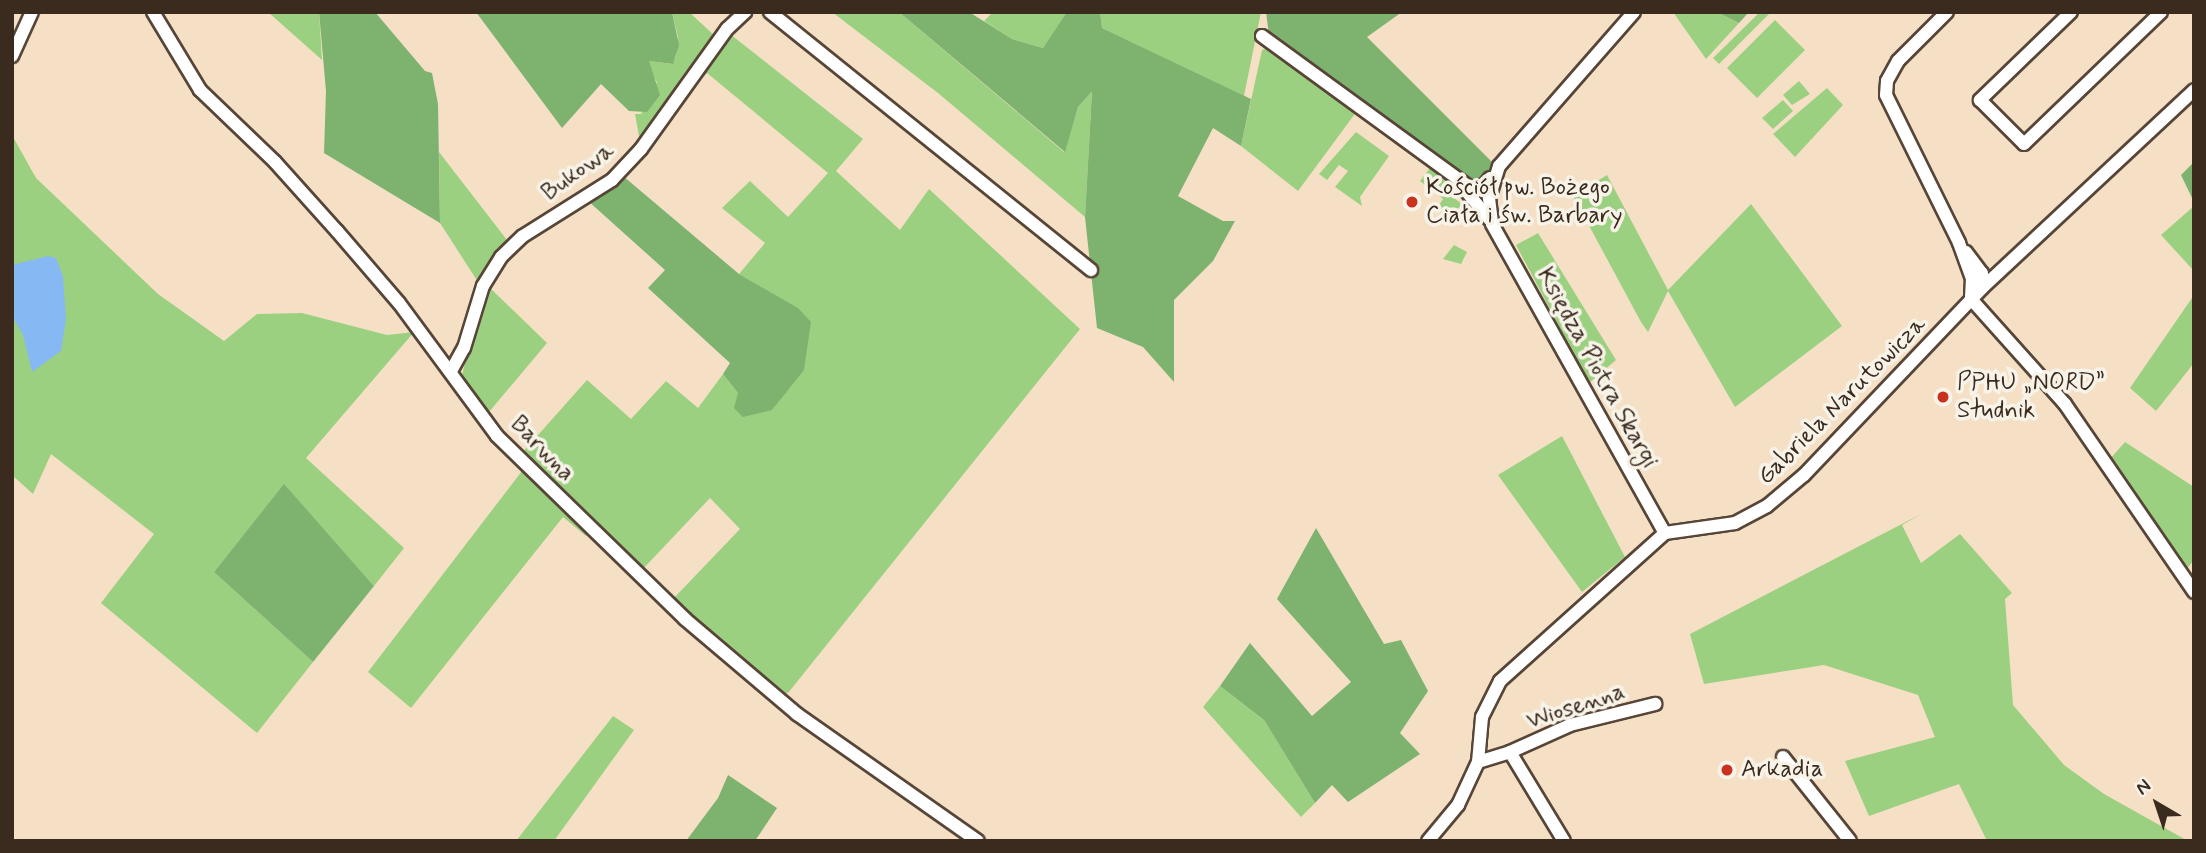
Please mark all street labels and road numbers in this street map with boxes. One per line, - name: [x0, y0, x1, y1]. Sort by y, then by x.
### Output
- street label: Bukowa: [536, 136, 620, 208]
- street label: Księdza Piotra Skargi: [1531, 264, 1663, 472]
- street label: Gabriela Narutowicza: [1755, 314, 1929, 488]
- street label: Barwna: [504, 410, 580, 488]
- street label: Wiosenna: [1523, 678, 1629, 736]

